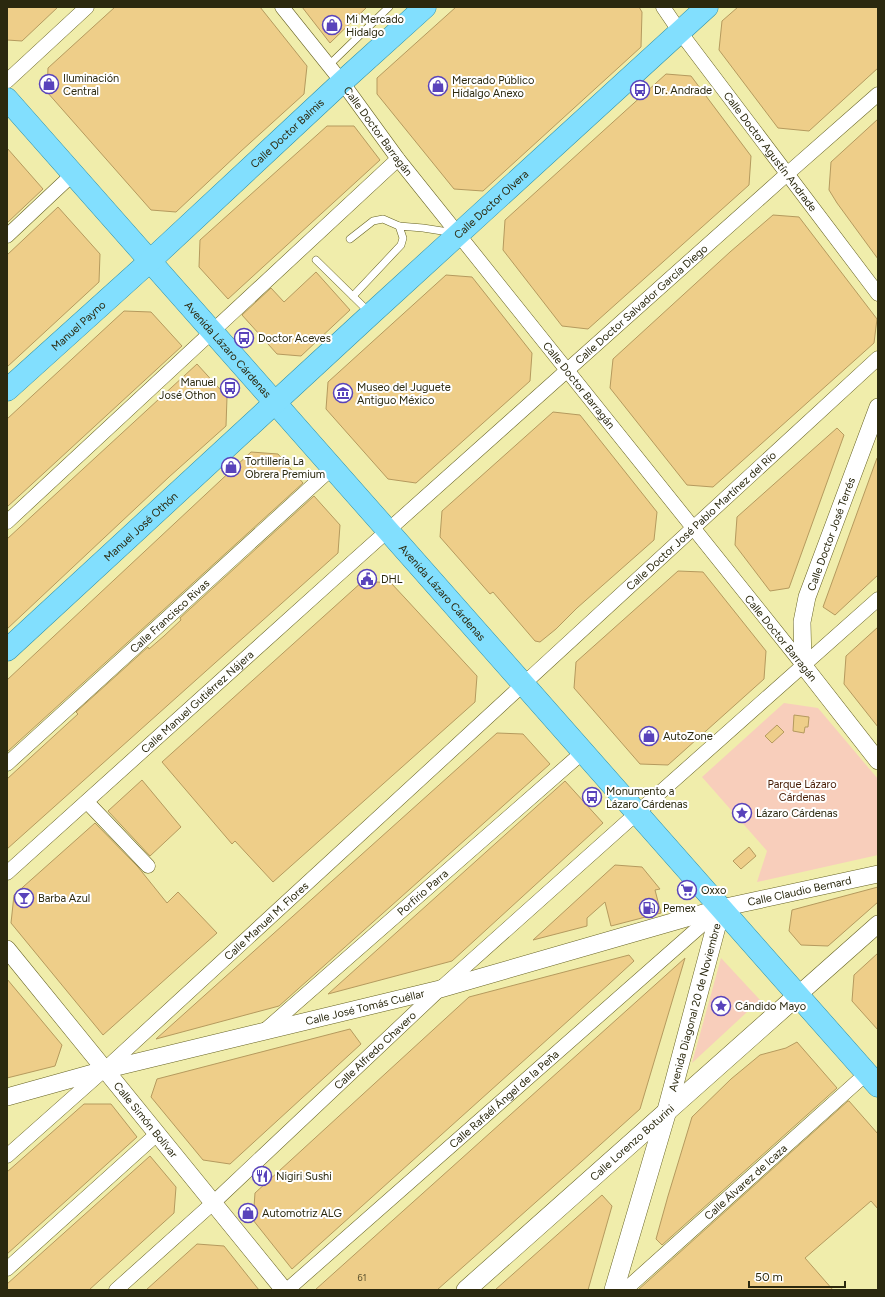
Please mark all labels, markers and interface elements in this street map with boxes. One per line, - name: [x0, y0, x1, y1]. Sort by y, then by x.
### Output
- place label: Mi Mercado Hidalgo: [346, 13, 404, 39]
- shop icon: Mi Mercado Hidalgo: [321, 14, 343, 36]
- place label: Iluminación Central: [63, 72, 119, 98]
- shop icon: Iluminación Central: [38, 73, 60, 95]
- place label: Mercado Público Hidalgo Anexo: [452, 74, 534, 100]
- shop icon: Mercado Público Hidalgo Anexo: [427, 75, 449, 97]
- bus stop icon: Dr. Andrade: [629, 79, 651, 101]
- street label: Calle Doctor Barragán: [341, 84, 415, 179]
- place label: Dr. Andrade: [654, 84, 712, 97]
- street label: Calle Doctor Agustín Andrade: [721, 89, 819, 214]
- street label: Calle Doctor Balmis: [248, 96, 327, 171]
- street label: Calle Doctor Olvera: [452, 168, 531, 242]
- street label: Calle Doctor Salvador García Diego: [573, 242, 710, 367]
- street label: Manuel Payno: [49, 298, 108, 354]
- street label: Avenida Lázaro Cárdenas: [182, 299, 274, 401]
- bus stop icon: Doctor Aceves: [233, 327, 255, 349]
- place label: Doctor Aceves: [258, 332, 331, 345]
- street label: Calle Doctor Barragán: [540, 339, 617, 432]
- place label: Manuel José Othon: [159, 376, 216, 402]
- bus stop icon: Manuel José Othon: [219, 377, 241, 399]
- place label: Museo del Juguete Antiguo México: [357, 381, 451, 407]
- museum icon: Museo del Juguete Antiguo México: [332, 382, 354, 404]
- street label: Calle Doctor José Pablo Martínez del Río: [624, 449, 779, 593]
- place label: Tortillería La Obrera Premium: [245, 455, 325, 481]
- shop icon: Tortillería La Obrera Premium: [220, 456, 242, 478]
- street label: Calle Doctor José Terrés: [805, 476, 858, 593]
- street label: Manuel José Othón: [101, 490, 181, 564]
- street label: Avenida Lázaro Cárdenas: [396, 542, 488, 644]
- public building icon: DHL: [356, 568, 378, 590]
- place label: DHL: [381, 573, 403, 586]
- street label: Calle Francisco Rivas: [128, 577, 212, 656]
- street label: Calle Doctor Barragán: [742, 592, 819, 684]
- street label: Calle Manuel Gutiérrez Nájera: [139, 648, 256, 756]
- shop icon: AutoZone: [638, 725, 660, 747]
- place label: AutoZone: [663, 730, 713, 743]
- park label: Parque Lázaro Cárdenas: [767, 778, 837, 804]
- place label: Monumento a Lázaro Cárdenas: [606, 785, 688, 811]
- bus stop icon: Monumento a Lázaro Cárdenas: [581, 786, 603, 808]
- place icon: Lázaro Cárdenas: [731, 802, 753, 824]
- place label: Lázaro Cárdenas: [756, 807, 838, 820]
- street label: Porfirio Parra: [395, 867, 451, 919]
- street label: Calle Claudio Bernard: [746, 874, 853, 909]
- street label: Calle Manuel M. Flores: [222, 879, 311, 963]
- supermarket icon: Oxxo: [676, 879, 698, 901]
- place label: Oxxo: [701, 884, 726, 897]
- bar icon: Barba Azul: [13, 887, 35, 909]
- place label: Barba Azul: [38, 892, 90, 905]
- fuel station icon: Pemex: [638, 897, 660, 919]
- place label: Pemex: [663, 902, 697, 915]
- street label: Avenida Diagonal 20 de Noviembre: [666, 922, 724, 1093]
- street label: Calle José Tomás Cuéllar: [304, 987, 426, 1028]
- place icon: Cándido Mayo: [710, 995, 732, 1017]
- place label: Cándido Mayo: [735, 1000, 806, 1013]
- street label: Calle Alfredo Chavero: [332, 1009, 419, 1092]
- street label: Calle Rafaél Ángel de la Peña: [447, 1048, 562, 1151]
- street label: Calle Simón Bolívar: [111, 1079, 180, 1161]
- street label: Calle Lorenzo Boturini: [588, 1102, 677, 1184]
- street label: Calle Álvarez de Icaza: [702, 1142, 790, 1223]
- restaurant icon: Nigiri Sushi: [251, 1165, 273, 1187]
- place label: Nigiri Sushi: [276, 1170, 332, 1183]
- shop icon: Automotriz ALG: [237, 1202, 259, 1224]
- place label: Automotriz ALG: [262, 1207, 342, 1220]
- scale bar: [749, 1263, 845, 1289]
- text: 50 m: [755, 1270, 783, 1284]
- house number: 61: [358, 1272, 366, 1283]

